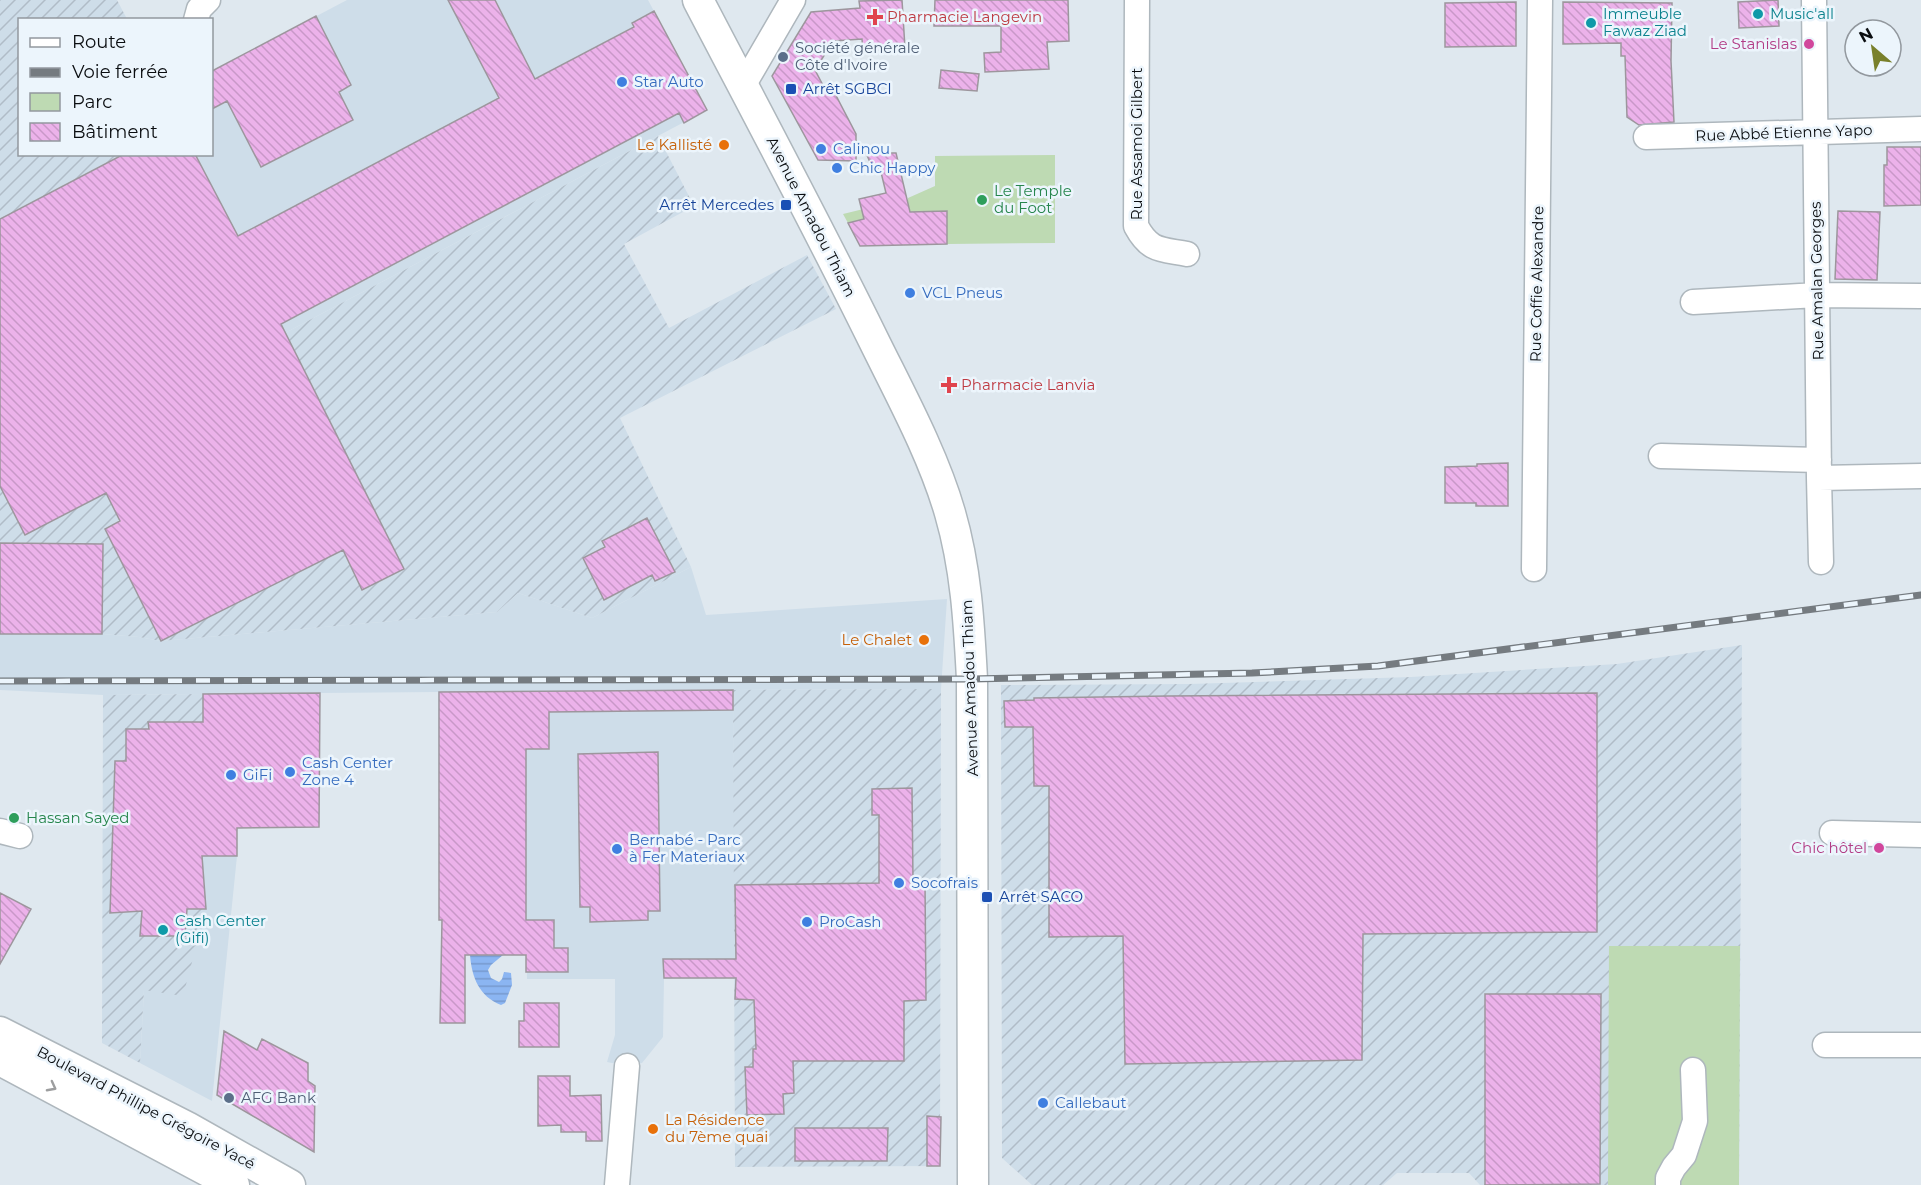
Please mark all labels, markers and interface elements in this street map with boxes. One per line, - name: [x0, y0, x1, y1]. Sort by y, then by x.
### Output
- place label: Immeuble Fawaz Ziad: [1603, 4, 1687, 40]
- place label: Music'all: [1770, 4, 1834, 23]
- place label: Pharmacie Langevin: [887, 7, 1042, 26]
- marker: Music'all: [1751, 7, 1765, 21]
- marker: Pharmacie Langevin: [868, 10, 882, 24]
- marker: Immeuble Fawaz Ziad: [1584, 16, 1598, 30]
- legend: [18, 18, 213, 156]
- north arrow: [1843, 18, 1903, 78]
- text: N: [1856, 24, 1876, 47]
- text: Route: [72, 31, 126, 53]
- place label: Le Stanislas: [1710, 34, 1797, 53]
- marker: Le Stanislas: [1802, 37, 1816, 51]
- place label: Société générale Côte d'Ivoire: [795, 38, 920, 74]
- marker: Société générale Côte d'Ivoire: [776, 50, 790, 64]
- text: Voie ferrée: [72, 61, 168, 83]
- street label: Rue Assamoi Gilbert: [1127, 68, 1146, 220]
- place label: Star Auto: [634, 72, 704, 91]
- marker: Star Auto: [615, 75, 629, 89]
- place label: Arrêt SGBCI: [803, 79, 892, 98]
- marker: Arrêt SGBCI: [784, 82, 798, 96]
- text: Parc: [72, 91, 112, 113]
- street label: Rue Abbé Etienne Yapo: [1695, 120, 1873, 145]
- text: Bâtiment: [72, 121, 158, 143]
- street label: Avenue Amadou Thiam: [763, 134, 860, 300]
- place label: Le Kallisté: [637, 135, 712, 154]
- marker: Le Kallisté: [717, 138, 731, 152]
- place label: Calinou: [833, 139, 890, 158]
- marker: Calinou: [814, 142, 828, 156]
- place label: Chic Happy: [849, 158, 936, 177]
- marker: Chic Happy: [830, 161, 844, 175]
- place label: Le Temple du Foot: [994, 181, 1072, 217]
- marker: Le Temple du Foot: [975, 193, 989, 207]
- place label: Arrêt Mercedes: [659, 195, 774, 214]
- marker: Arrêt Mercedes: [779, 198, 793, 212]
- street label: Rue Amalan Georges: [1806, 201, 1827, 361]
- street label: Rue Coffie Alexandre: [1526, 206, 1547, 362]
- place label: VCL Pneus: [922, 283, 1003, 302]
- marker: VCL Pneus: [903, 286, 917, 300]
- place label: Pharmacie Lanvia: [961, 375, 1095, 394]
- marker: Pharmacie Lanvia: [942, 378, 956, 392]
- street label: Avenue Amadou Thiam: [957, 599, 982, 777]
- place label: Le Chalet: [841, 630, 912, 649]
- marker: Le Chalet: [917, 633, 931, 647]
- place label: Cash Center Zone 4: [302, 753, 393, 789]
- place label: GiFi: [243, 765, 272, 784]
- marker: Cash Center Zone 4: [283, 765, 297, 779]
- marker: GiFi: [224, 768, 238, 782]
- place label: Hassan Sayed: [26, 808, 130, 827]
- marker: Hassan Sayed: [7, 811, 21, 825]
- place label: Bernabé - Parc à Fer Materiaux: [629, 830, 745, 866]
- place label: Chic hôtel: [1791, 838, 1867, 857]
- marker: Chic hôtel: [1872, 841, 1886, 855]
- marker: Bernabé - Parc à Fer Materiaux: [610, 842, 624, 856]
- place label: Socofrais: [911, 873, 978, 892]
- marker: Socofrais: [892, 876, 906, 890]
- place label: Arrêt SACO: [999, 887, 1083, 906]
- marker: Arrêt SACO: [980, 890, 994, 904]
- place label: Cash Center (Gifi): [175, 911, 266, 947]
- place label: ProCash: [819, 912, 882, 931]
- marker: ProCash: [800, 915, 814, 929]
- marker: Cash Center (Gifi): [156, 923, 170, 937]
- street label: Boulevard Phillipe Grégoire Yacé: [34, 1042, 259, 1173]
- one-way arrow: [45, 1080, 56, 1092]
- place label: AFG Bank: [241, 1088, 316, 1107]
- marker: AFG Bank: [222, 1091, 236, 1105]
- place label: Callebaut: [1055, 1093, 1127, 1112]
- marker: Callebaut: [1036, 1096, 1050, 1110]
- place label: La Résidence du 7ème quai: [665, 1110, 768, 1146]
- marker: La Résidence du 7ème quai: [646, 1122, 660, 1136]

